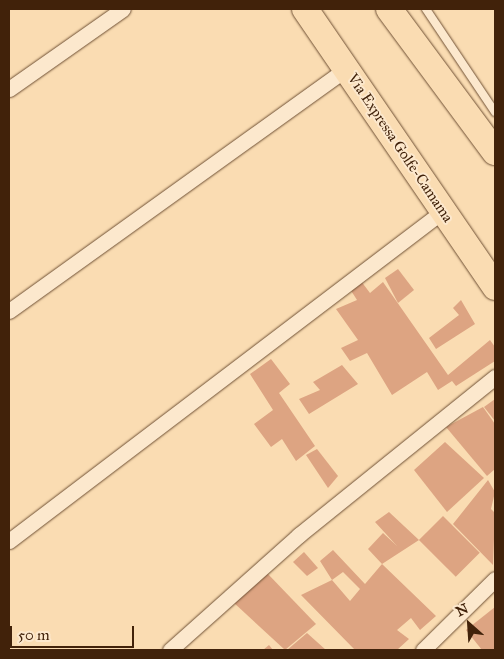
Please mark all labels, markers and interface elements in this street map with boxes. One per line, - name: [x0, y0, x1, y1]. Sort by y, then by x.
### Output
- street label: Via Expressa Golfe-Camama: [343, 70, 457, 226]
- north arrow: [444, 599, 494, 649]
- text: N: [453, 600, 471, 620]
- scale bar: [12, 616, 136, 648]
- text: 50 m: [18, 626, 50, 644]

